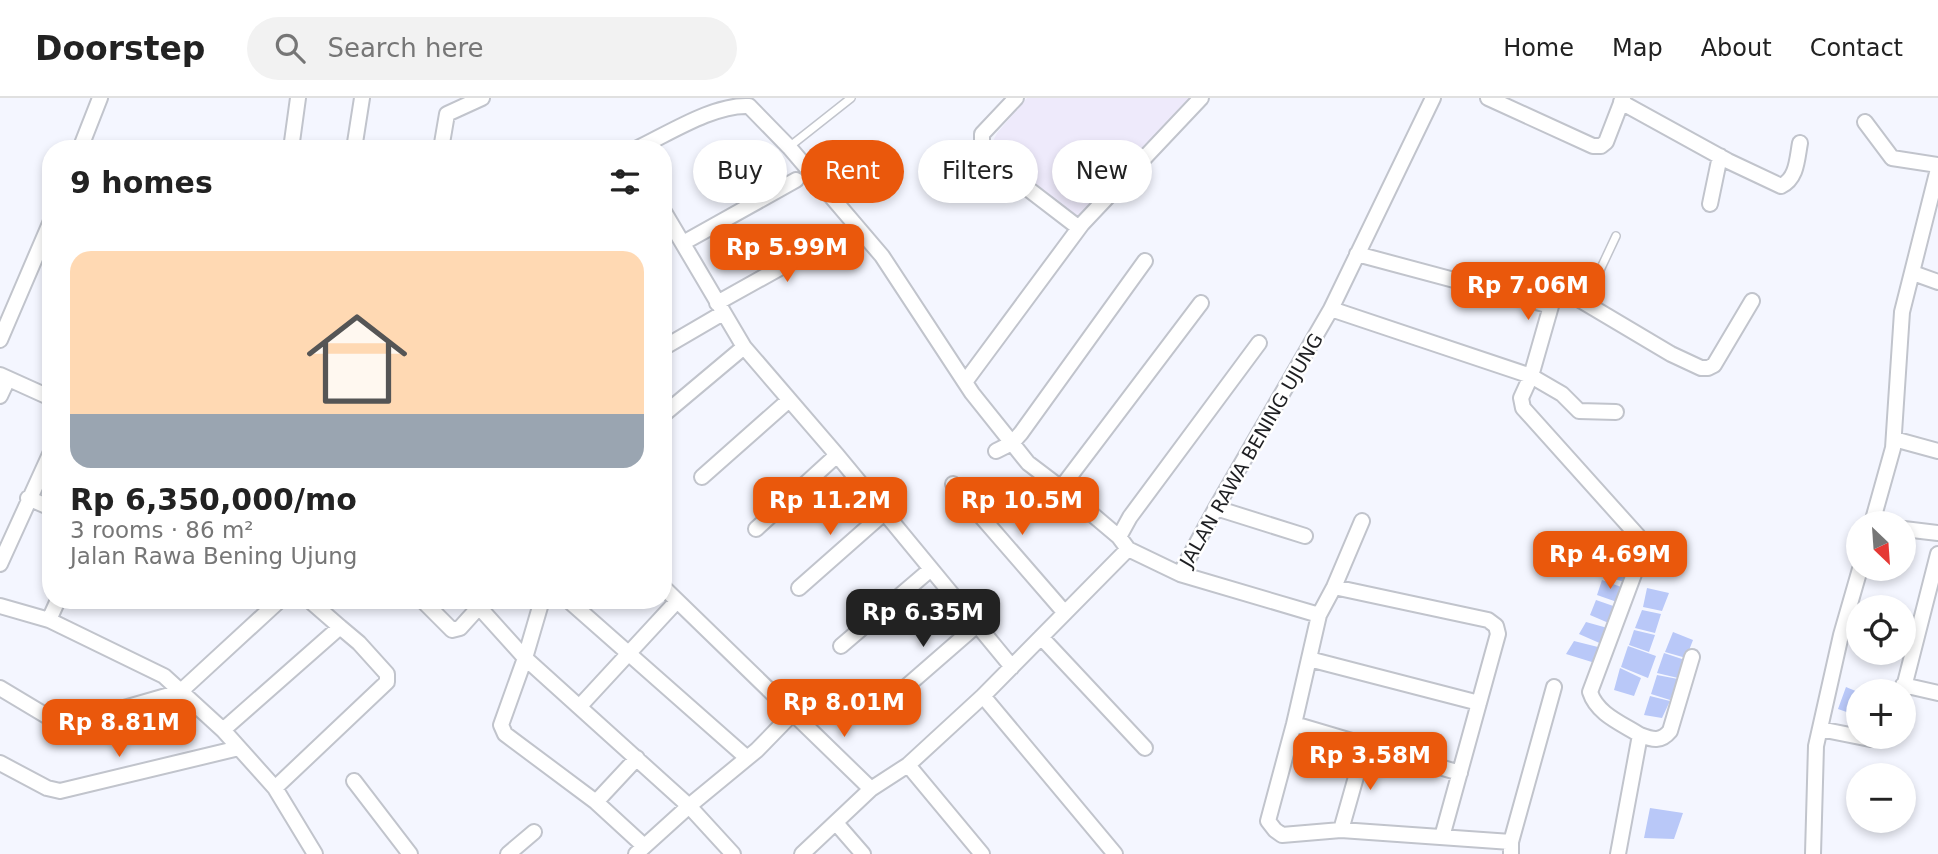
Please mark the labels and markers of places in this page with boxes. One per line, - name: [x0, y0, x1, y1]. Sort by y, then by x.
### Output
- pin: Rp 5.99M: [715, 225, 859, 284]
- pin: Rp 7.06M: [1456, 262, 1600, 322]
- pin: Rp 11.2M: [758, 478, 902, 537]
- pin: Rp 10.5M: [950, 478, 1094, 537]
- pin: Rp 4.69M: [1538, 532, 1682, 591]
- pin: Rp 6.35M: [851, 589, 995, 649]
- pin: Rp 8.01M: [772, 680, 916, 739]
- pin: Rp 8.81M: [47, 700, 191, 759]
- pin: Rp 3.58M: [1298, 732, 1442, 792]

